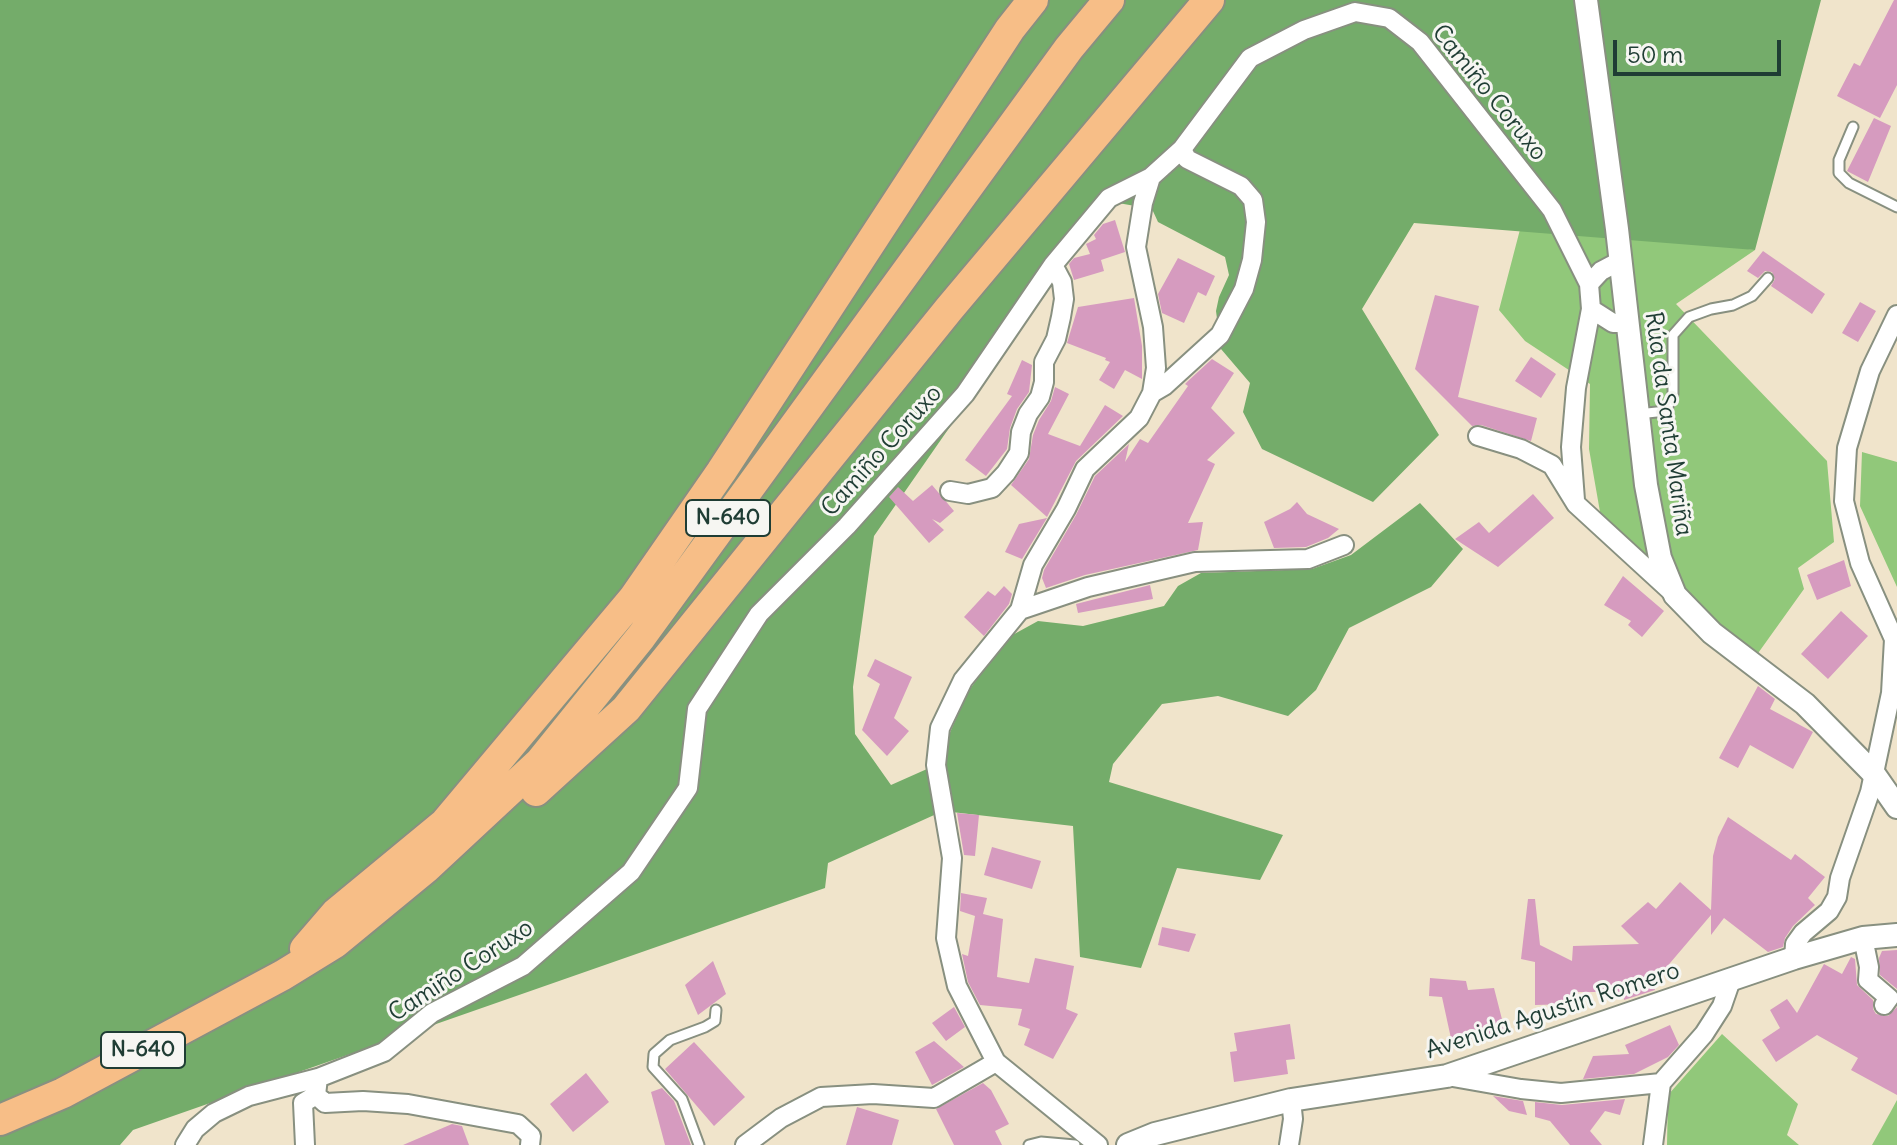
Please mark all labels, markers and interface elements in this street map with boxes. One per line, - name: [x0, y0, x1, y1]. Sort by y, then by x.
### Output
- street label: Camiño Coruxo: [1425, 19, 1553, 167]
- scale bar: [1617, 24, 1785, 74]
- text: 50 m: [1627, 39, 1683, 69]
- street label: Rúa da Santa Mariña: [1638, 310, 1698, 538]
- street label: Camiño Coruxo: [816, 379, 948, 523]
- road number: N-640: [686, 500, 770, 536]
- street label: Camiño Coruxo: [383, 914, 539, 1028]
- street label: Avenida Agustín Romero: [1423, 956, 1683, 1066]
- road number: N-640: [101, 1032, 185, 1068]

